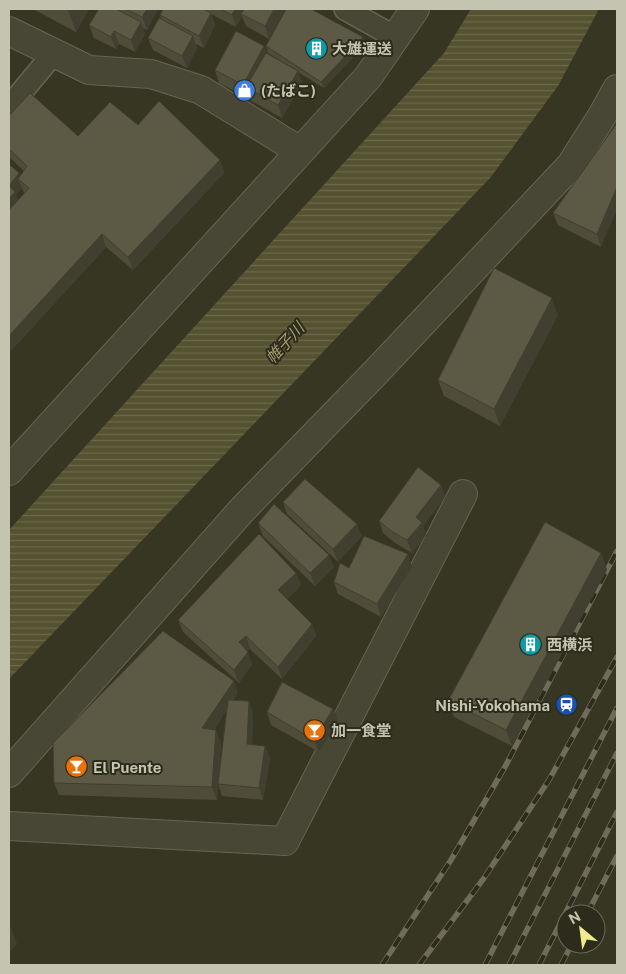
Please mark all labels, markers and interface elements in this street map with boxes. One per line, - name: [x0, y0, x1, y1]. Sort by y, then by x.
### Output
- building icon: 大雄運送: [304, 36, 328, 60]
- place label: 大雄運送: [332, 40, 392, 57]
- shop icon: (たばこ): [233, 78, 257, 102]
- place label: (たばこ): [261, 82, 316, 99]
- water label: 帷子川: [262, 317, 309, 367]
- building icon: 西横浜: [519, 632, 543, 656]
- place label: 西横浜: [547, 636, 593, 653]
- station icon: Nishi-Yokohama: [554, 693, 578, 717]
- place label: Nishi-Yokohama: [435, 697, 550, 714]
- bar icon: 加一食堂: [303, 718, 327, 742]
- place label: 加一食堂: [331, 722, 391, 739]
- bar icon: El Puente: [65, 755, 89, 779]
- place label: El Puente: [93, 759, 161, 776]
- north arrow: [556, 904, 606, 954]
- text: N: [566, 908, 583, 927]

